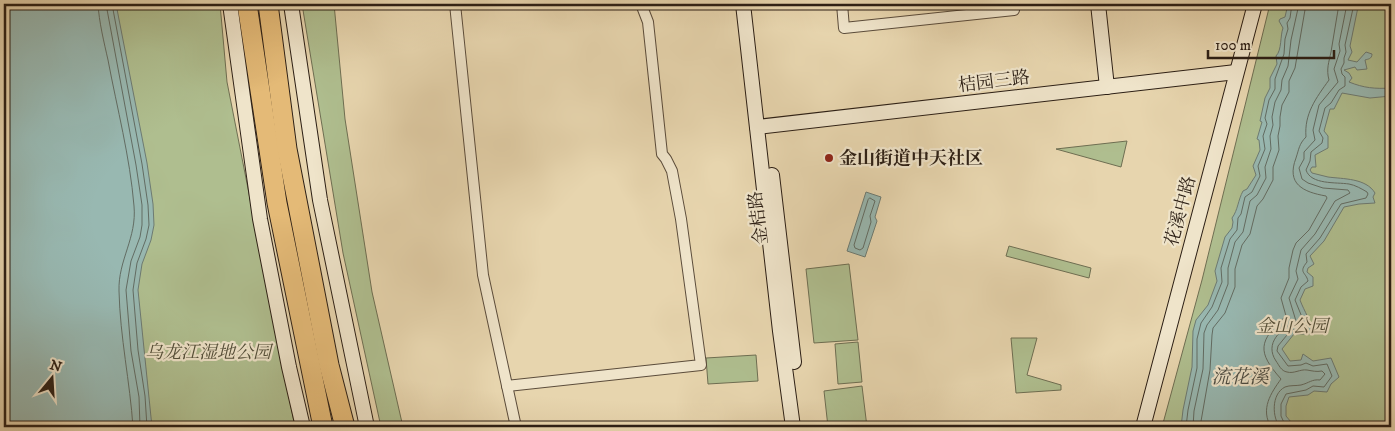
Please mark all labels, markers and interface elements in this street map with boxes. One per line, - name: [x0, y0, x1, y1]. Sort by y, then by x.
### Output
- scale bar: [1208, 28, 1334, 60]
- text: 100 m: [1215, 36, 1251, 55]
- street label: 桔园三路: [957, 67, 1031, 97]
- place label: 金山街道中天社区: [839, 148, 983, 170]
- marker: 金山街道中天社区: [823, 152, 835, 164]
- street label: 花溪中路: [1161, 174, 1201, 249]
- street label: 金桔路: [745, 190, 773, 246]
- park label: 金山公园: [1256, 316, 1331, 338]
- park label: 乌龙江湿地公园: [145, 342, 274, 364]
- north arrow: [28, 354, 78, 404]
- text: N: [47, 356, 64, 377]
- water label: 流花溪: [1211, 366, 1270, 389]

